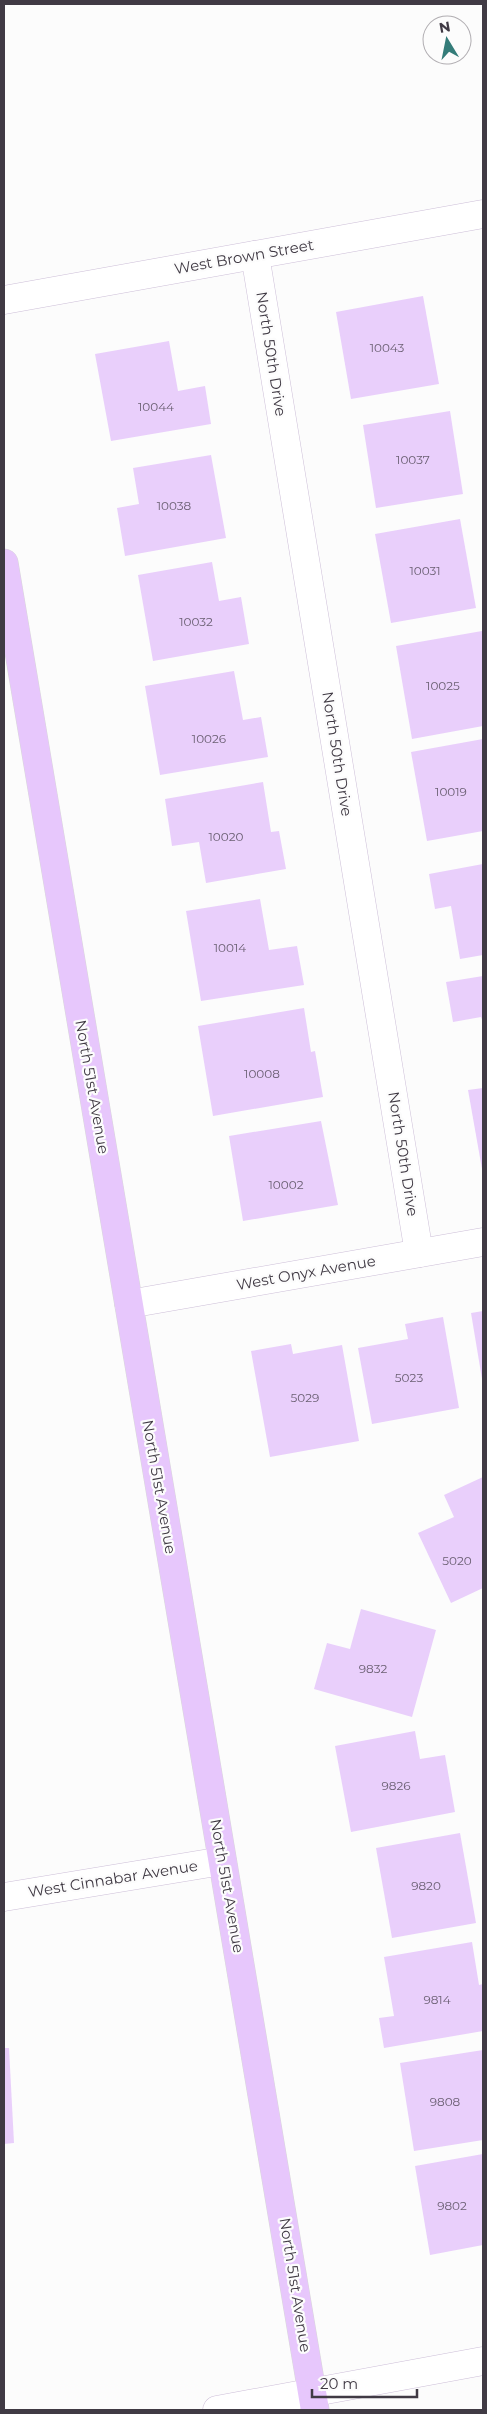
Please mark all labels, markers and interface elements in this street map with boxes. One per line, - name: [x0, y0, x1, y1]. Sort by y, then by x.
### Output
- north arrow: [422, 15, 472, 65]
- text: N: [438, 17, 452, 37]
- street label: West Brown Street: [173, 235, 315, 278]
- street label: North 50th Drive: [252, 290, 291, 418]
- house number: 10043: [370, 340, 405, 355]
- house number: 10044: [138, 399, 174, 414]
- house number: 10037: [396, 452, 430, 467]
- house number: 10038: [157, 498, 192, 513]
- house number: 10031: [409, 563, 441, 578]
- house number: 10032: [179, 614, 213, 629]
- house number: 10025: [426, 678, 460, 693]
- street label: North 50th Drive: [318, 690, 357, 818]
- house number: 10026: [192, 731, 226, 746]
- house number: 10019: [435, 784, 467, 799]
- house number: 10020: [209, 829, 244, 844]
- house number: 10014: [214, 940, 246, 955]
- street label: North 51st Avenue: [71, 1018, 114, 1155]
- house number: 10008: [244, 1066, 280, 1081]
- street label: North 50th Drive: [384, 1090, 423, 1218]
- house number: 10002: [269, 1177, 304, 1192]
- street label: West Onyx Avenue: [235, 1251, 377, 1294]
- house number: 5023: [395, 1370, 423, 1385]
- house number: 5029: [291, 1390, 319, 1405]
- street label: North 51st Avenue: [138, 1418, 181, 1555]
- house number: 5020: [442, 1553, 472, 1568]
- house number: 9832: [359, 1661, 387, 1676]
- house number: 9826: [381, 1778, 411, 1793]
- street label: North 51st Avenue: [206, 1817, 249, 1954]
- street label: West Cinnabar Avenue: [27, 1856, 199, 1901]
- house number: 9820: [411, 1878, 441, 1893]
- house number: 9814: [423, 1992, 451, 2007]
- house number: 9808: [430, 2094, 461, 2109]
- house number: 9802: [437, 2198, 467, 2213]
- street label: North 51st Avenue: [275, 2216, 316, 2354]
- scale bar: [312, 2366, 417, 2398]
- text: 20 m: [320, 2374, 358, 2393]

